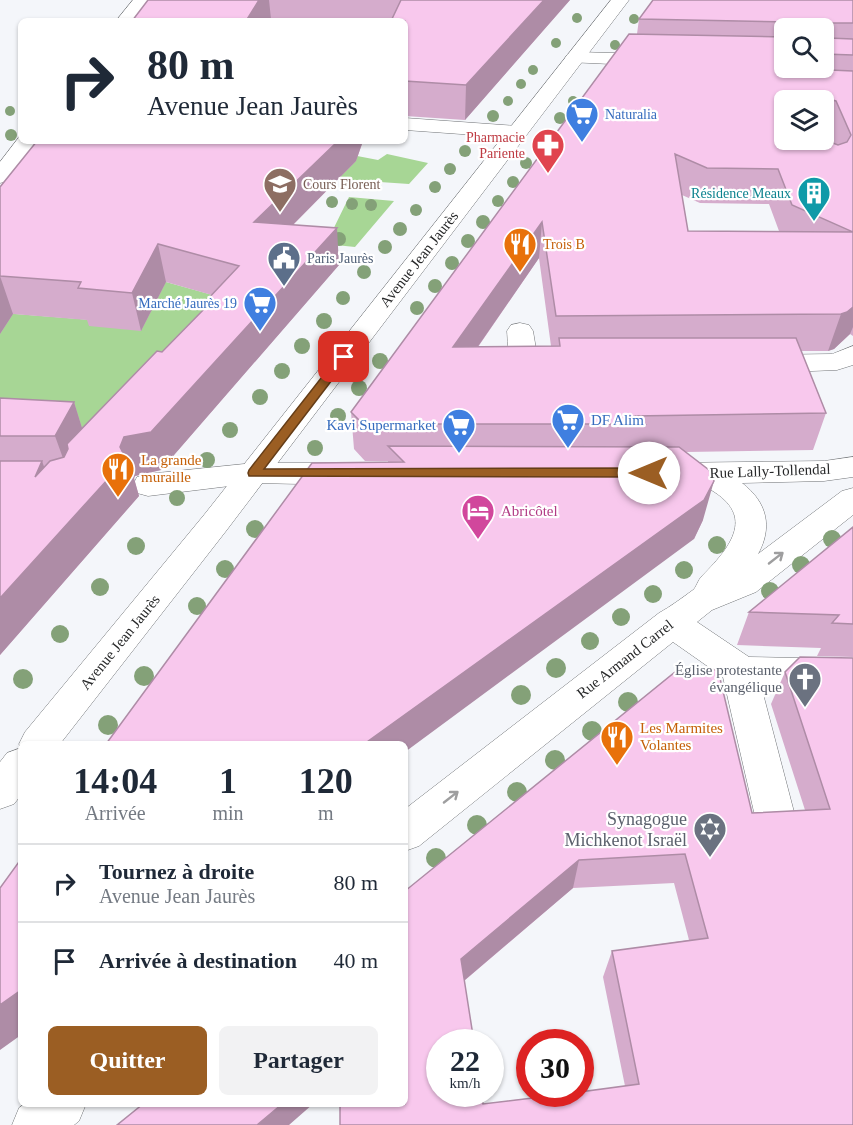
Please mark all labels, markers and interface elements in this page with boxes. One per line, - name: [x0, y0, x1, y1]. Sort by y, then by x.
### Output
- map controls: [774, 18, 834, 150]
- button: search: [774, 18, 834, 78]
- icon: right: [48, 42, 126, 120]
- text: 80 m: [147, 42, 235, 88]
- button: layers: [774, 90, 834, 150]
- text: Avenue Jean Jaurès: [147, 91, 358, 121]
- supermarket icon: Naturalia: [564, 96, 600, 143]
- place label: Naturalia: [605, 107, 658, 122]
- pharmacy icon: Pharmacie Pariente: [530, 127, 566, 174]
- place label: Pharmacie Pariente: [466, 130, 525, 161]
- school or university icon: Cours Florent: [262, 166, 298, 213]
- building icon: Résidence Meaux: [796, 175, 832, 222]
- place label: Cours Florent: [303, 177, 381, 192]
- place label: Résidence Meaux: [691, 186, 791, 201]
- street label: Avenue Jean Jaurès: [377, 208, 461, 310]
- restaurant icon: Trois B: [502, 226, 538, 273]
- place label: Trois B: [543, 237, 585, 252]
- public building icon: Paris Jaurès: [266, 240, 302, 287]
- place label: Paris Jaurès: [307, 251, 374, 266]
- supermarket icon: Marché Jaurès 19: [242, 285, 278, 332]
- place label: Marché Jaurès 19: [138, 296, 237, 311]
- pin: [318, 331, 369, 382]
- icon: arrive: [327, 340, 360, 373]
- supermarket icon: DF Alim: [550, 402, 586, 449]
- supermarket icon: Kavi Supermarket: [441, 407, 477, 454]
- place label: DF Alim: [591, 412, 644, 428]
- place label: Kavi Supermarket: [326, 417, 437, 433]
- position arrow: [617, 441, 681, 505]
- restaurant icon: La grande muraille: [100, 451, 136, 498]
- place label: La grande muraille: [141, 452, 202, 485]
- street label: Rue Lally-Tollendal: [709, 461, 831, 481]
- hotel icon: Abricôtel: [460, 493, 496, 540]
- place label: Abricôtel: [501, 503, 558, 519]
- one-way arrow: [768, 552, 784, 565]
- street label: Avenue Jean Jaurès: [77, 591, 163, 693]
- street label: Rue Armand Carrel: [574, 617, 676, 701]
- church icon: Église protestante évangélique: [787, 661, 823, 708]
- place label: Église protestante évangélique: [675, 662, 782, 695]
- restaurant icon: Les Marmites Volantes: [599, 719, 635, 766]
- place label: Les Marmites Volantes: [640, 720, 723, 753]
- text: 14:04: [73, 761, 157, 801]
- text: 1: [219, 761, 237, 801]
- text: 120: [299, 761, 353, 801]
- one-way arrow: [443, 790, 459, 803]
- text: Arrivée: [85, 802, 146, 824]
- text: min: [212, 802, 244, 824]
- text: m: [318, 802, 334, 824]
- place label: Synagogue Michkenot Israël: [565, 809, 687, 850]
- synagogue icon: Synagogue Michkenot Israël: [692, 811, 728, 858]
- text: Tournez à droite: [99, 859, 254, 884]
- icon: right: [48, 867, 81, 900]
- text: 80 m: [333, 870, 378, 895]
- text: Avenue Jean Jaurès: [99, 885, 255, 907]
- icon: arrive: [48, 945, 81, 978]
- text: Arrivée à destination: [99, 948, 297, 973]
- text: 40 m: [333, 948, 378, 973]
- button: Quitter: [48, 1026, 207, 1095]
- button: Partager: [219, 1026, 378, 1095]
- speed limit sign: 30: [516, 1029, 594, 1107]
- text: 22: [450, 1044, 480, 1077]
- text: km/h: [450, 1075, 480, 1091]

